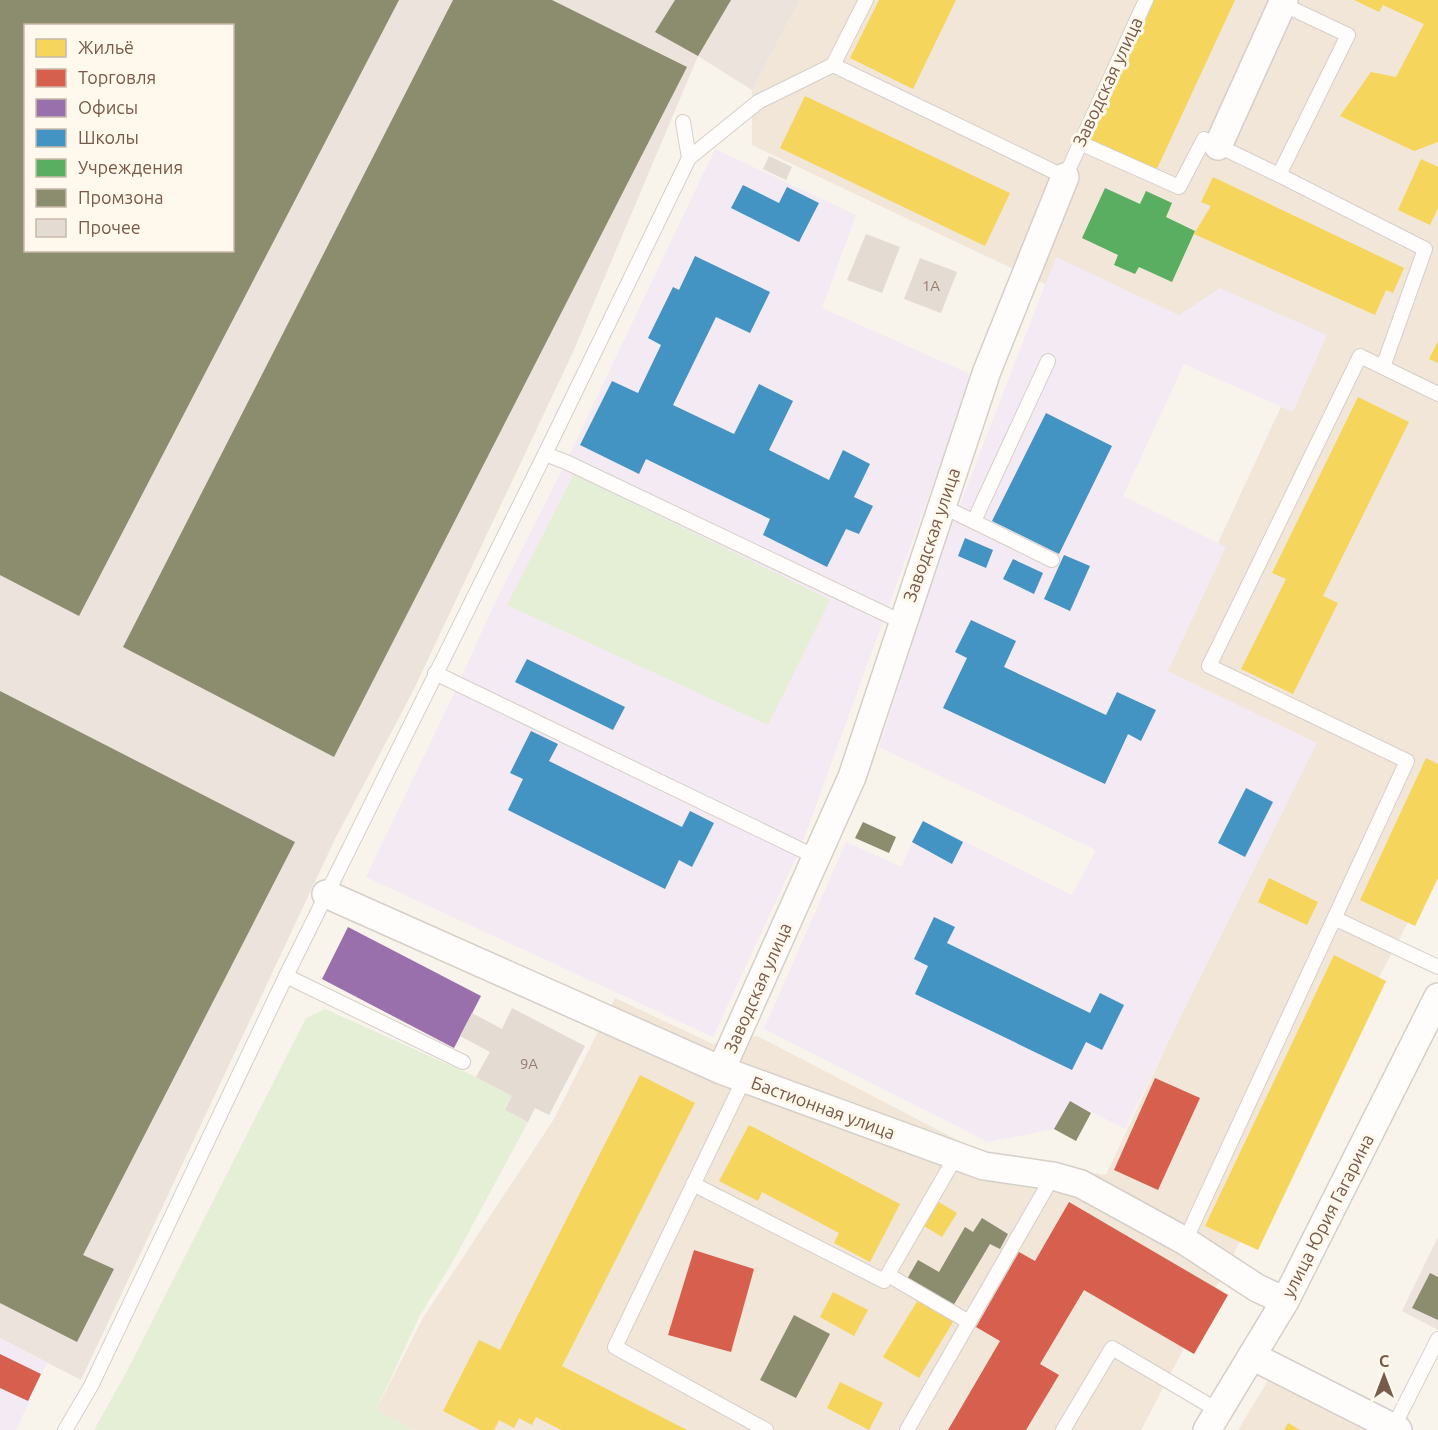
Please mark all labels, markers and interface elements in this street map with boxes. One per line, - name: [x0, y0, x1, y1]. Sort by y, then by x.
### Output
- street label: Заводская улица: [1068, 14, 1146, 149]
- legend: [24, 24, 234, 252]
- text: Жильё: [78, 37, 134, 57]
- text: Торговля: [78, 67, 156, 87]
- text: Офисы: [78, 97, 138, 117]
- text: Школы: [78, 127, 139, 147]
- text: Учреждения: [78, 157, 183, 177]
- text: Промзона: [78, 187, 163, 207]
- text: Прочее: [78, 217, 141, 237]
- house number: 1А: [922, 277, 940, 294]
- street label: Заводская улица: [899, 465, 963, 604]
- street label: Заводская улица: [719, 919, 795, 1056]
- house number: 9А: [520, 1055, 538, 1072]
- street label: Бастионная улица: [749, 1072, 898, 1142]
- street label: улица Юрия Гагарина: [1277, 1130, 1377, 1301]
- north arrow: [1354, 1346, 1414, 1406]
- text: С: [1379, 1352, 1389, 1370]

